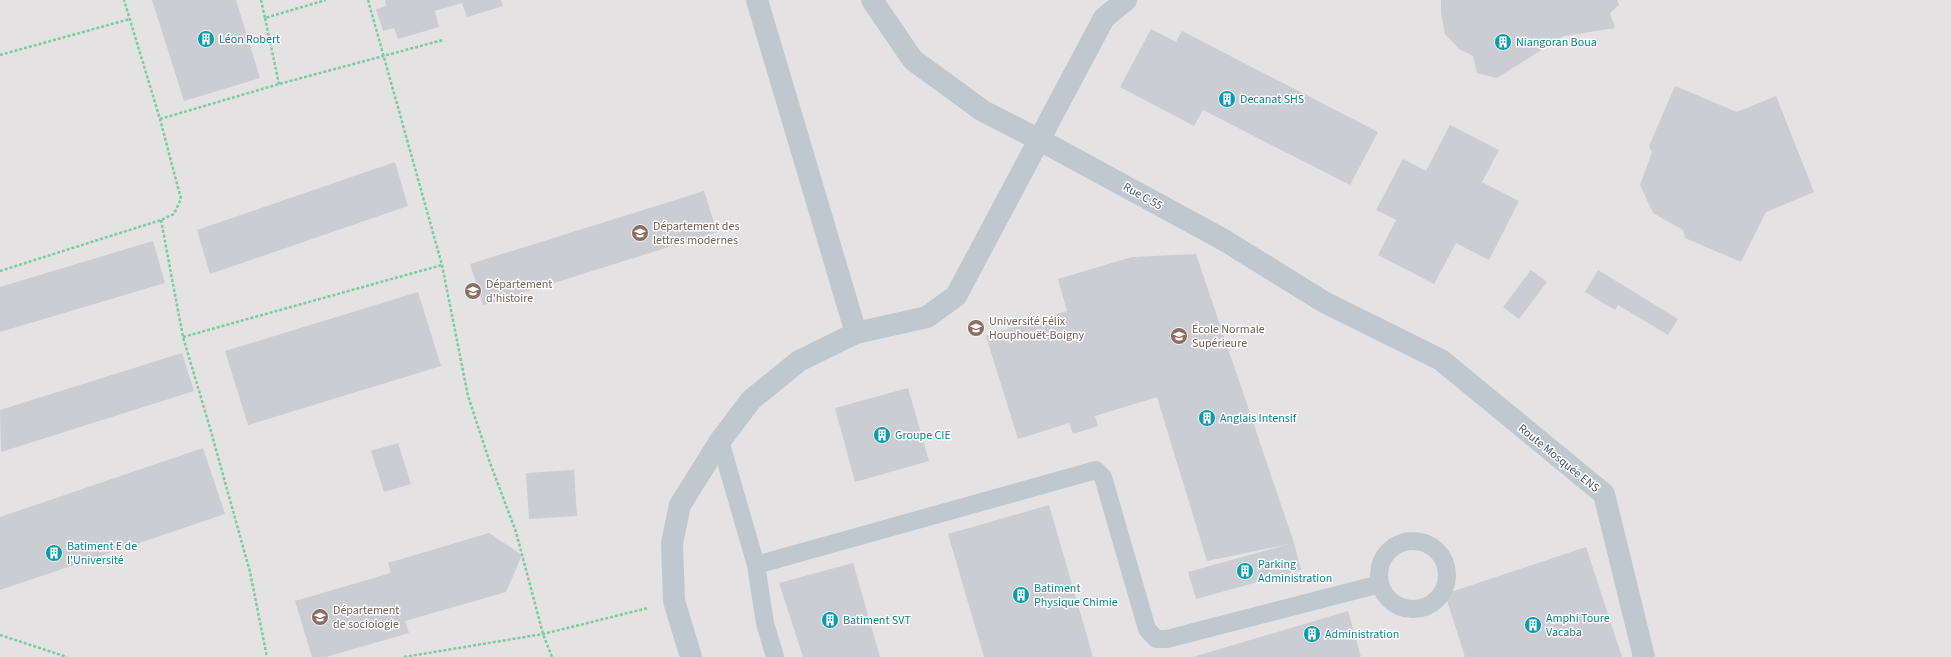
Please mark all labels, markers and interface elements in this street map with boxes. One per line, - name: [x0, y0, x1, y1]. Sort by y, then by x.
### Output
- building icon: Léon Robert: [196, 29, 216, 49]
- place label: Léon Robert: [219, 31, 280, 48]
- building icon: Niangoran Boua: [1493, 32, 1513, 52]
- place label: Niangoran Boua: [1516, 34, 1597, 51]
- building icon: Decanat SHS: [1217, 89, 1237, 109]
- place label: Decanat SHS: [1240, 91, 1304, 108]
- street label: Rue C 55: [1120, 179, 1166, 214]
- place label: Département des lettres modernes: [653, 218, 739, 249]
- school or university icon: Département des lettres modernes: [630, 223, 650, 243]
- place label: Département d'histoire: [486, 276, 552, 307]
- school or university icon: Département d'histoire: [463, 281, 483, 301]
- place label: Université Félix Houphouët-Boigny: [989, 313, 1085, 344]
- school or university icon: Université Félix Houphouët-Boigny: [966, 318, 986, 338]
- place label: École Normale Supérieure: [1192, 321, 1265, 352]
- school or university icon: École Normale Supérieure: [1169, 326, 1189, 346]
- building icon: Anglais Intensif: [1197, 408, 1217, 428]
- place label: Anglais Intensif: [1220, 410, 1297, 427]
- street label: Route Mosquée ENS: [1514, 420, 1603, 497]
- building icon: Groupe CIE: [872, 425, 892, 445]
- place label: Groupe CIE: [895, 427, 951, 444]
- place label: Batiment E de l'Université: [67, 538, 137, 569]
- building icon: Batiment E de l'Université: [44, 543, 64, 563]
- place label: Parking Administration: [1258, 556, 1332, 587]
- building icon: Parking Administration: [1235, 561, 1255, 581]
- place label: Batiment Physique Chimie: [1034, 580, 1118, 611]
- building icon: Batiment Physique Chimie: [1011, 585, 1031, 605]
- place label: Département de sociologie: [333, 602, 399, 633]
- school or university icon: Département de sociologie: [310, 607, 330, 627]
- building icon: Batiment SVT: [820, 610, 840, 630]
- place label: Amphi Toure Vacaba: [1546, 610, 1610, 641]
- place label: Batiment SVT: [843, 612, 911, 629]
- building icon: Amphi Toure Vacaba: [1523, 615, 1543, 635]
- building icon: Administration: [1302, 624, 1322, 644]
- place label: Administration: [1325, 626, 1399, 643]

